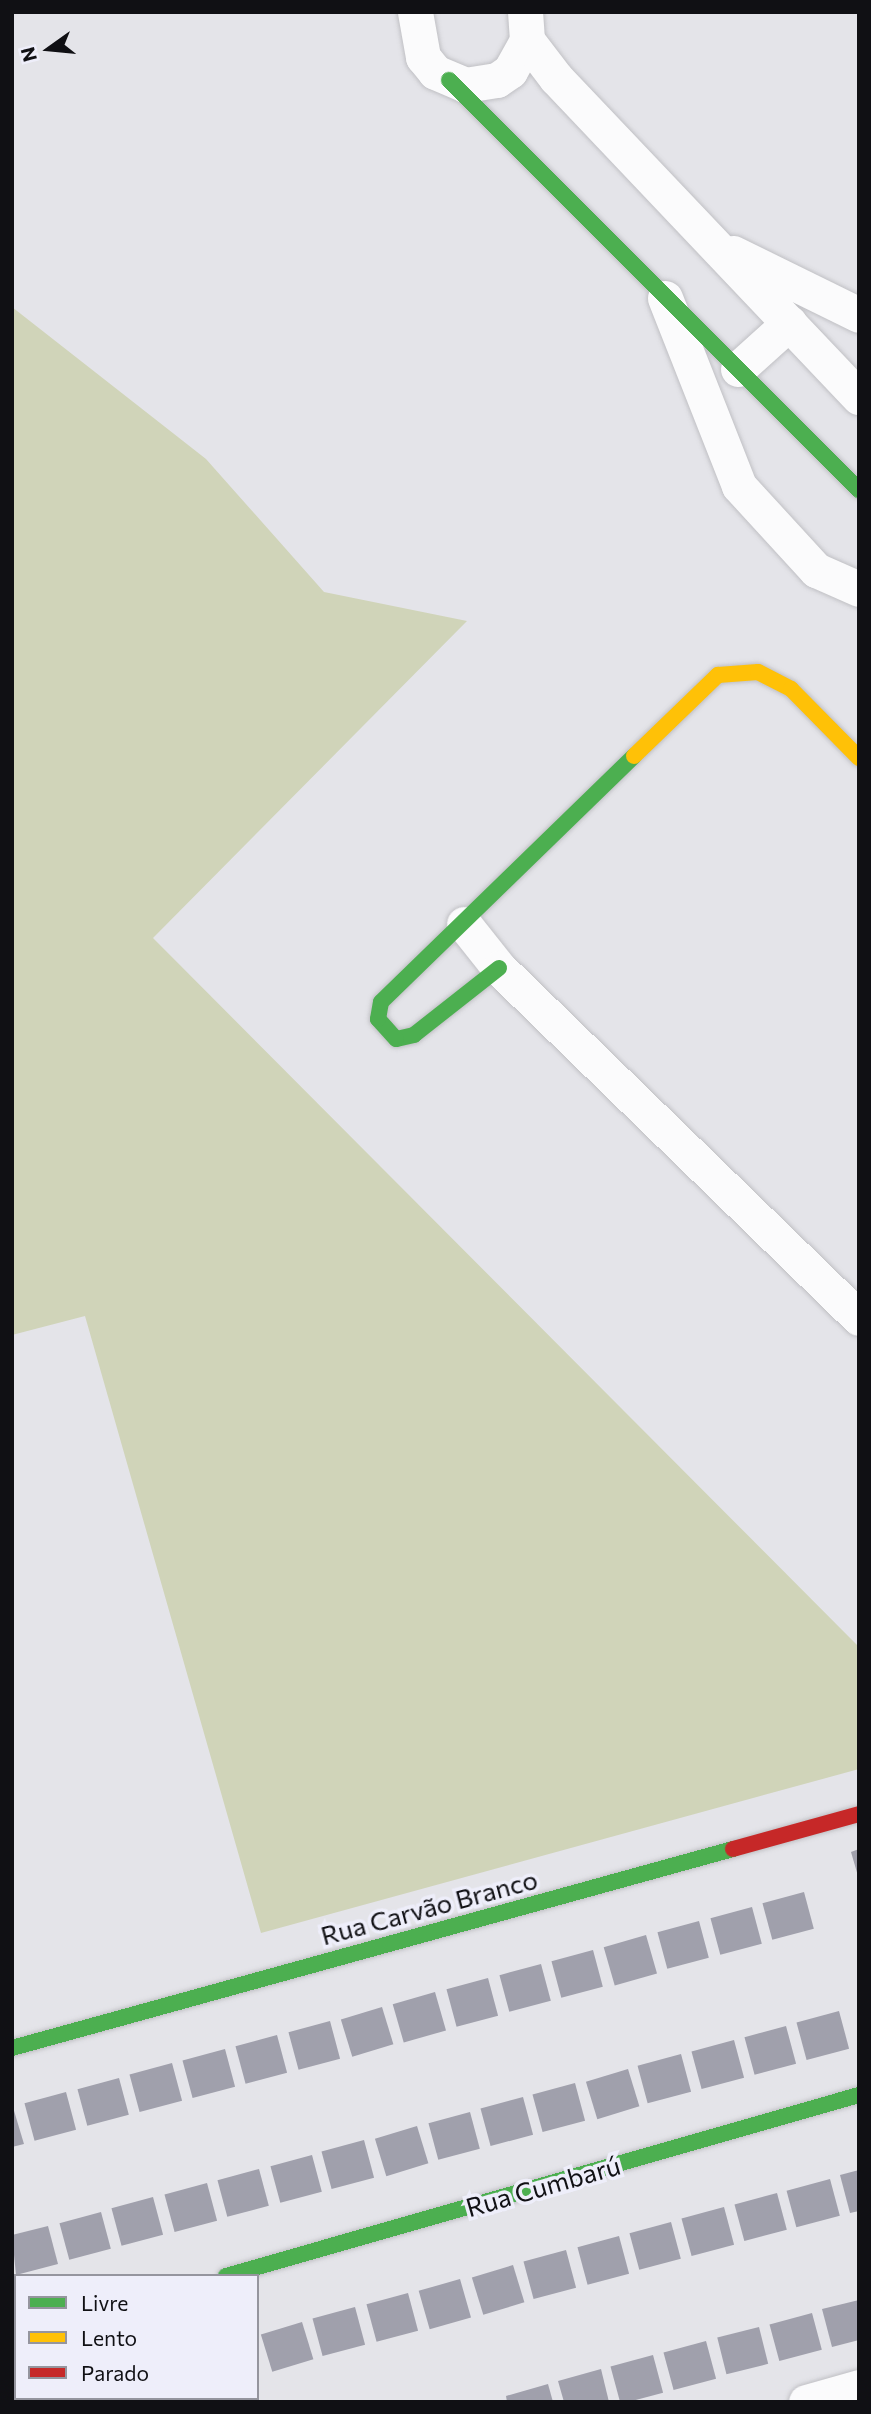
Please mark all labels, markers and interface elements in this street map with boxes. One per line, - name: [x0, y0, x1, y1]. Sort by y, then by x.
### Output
- north arrow: [14, 14, 84, 84]
- text: N: [15, 45, 41, 64]
- street label: Rua Carvão Branco: [317, 1863, 541, 1951]
- street label: Rua Cumbarú: [462, 2149, 624, 2223]
- legend: [14, 2274, 259, 2400]
- text: Livre: [81, 2290, 128, 2315]
- text: Lento: [81, 2325, 137, 2350]
- text: Parado: [81, 2360, 149, 2385]

